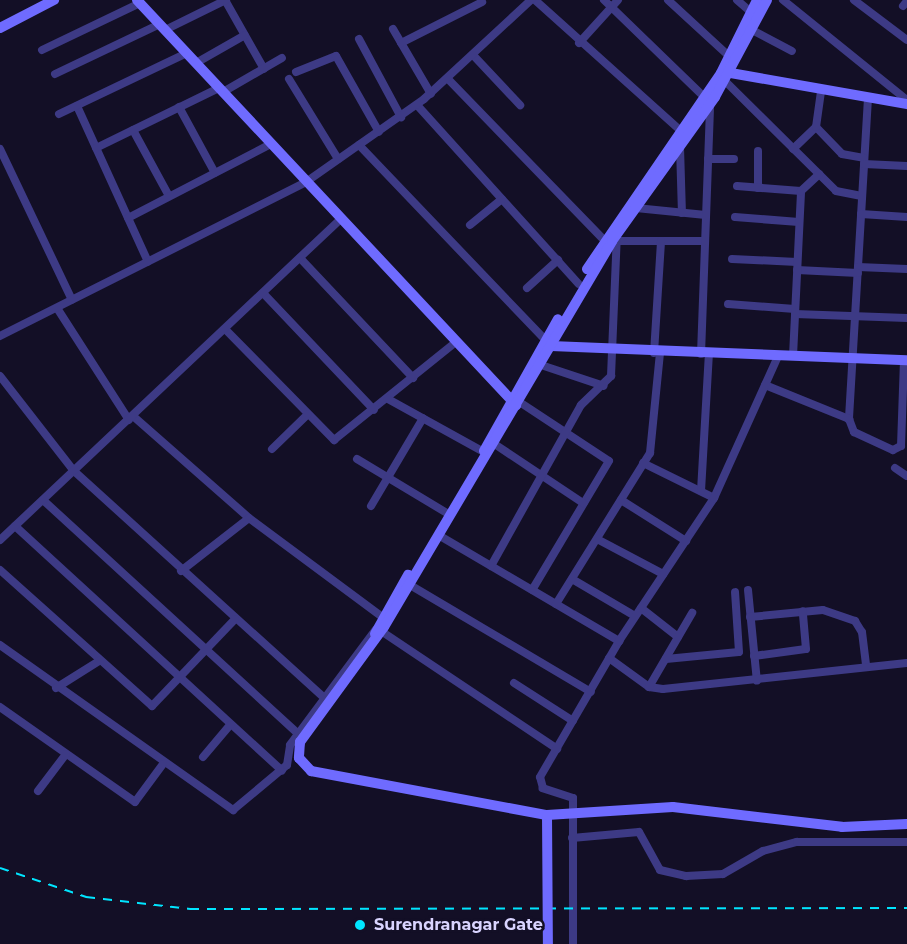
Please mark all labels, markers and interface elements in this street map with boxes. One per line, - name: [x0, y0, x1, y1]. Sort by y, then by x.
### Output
- place label: Surendranagar Gate: [374, 915, 543, 935]
- marker: Surendranagar Gate: [351, 916, 369, 934]

